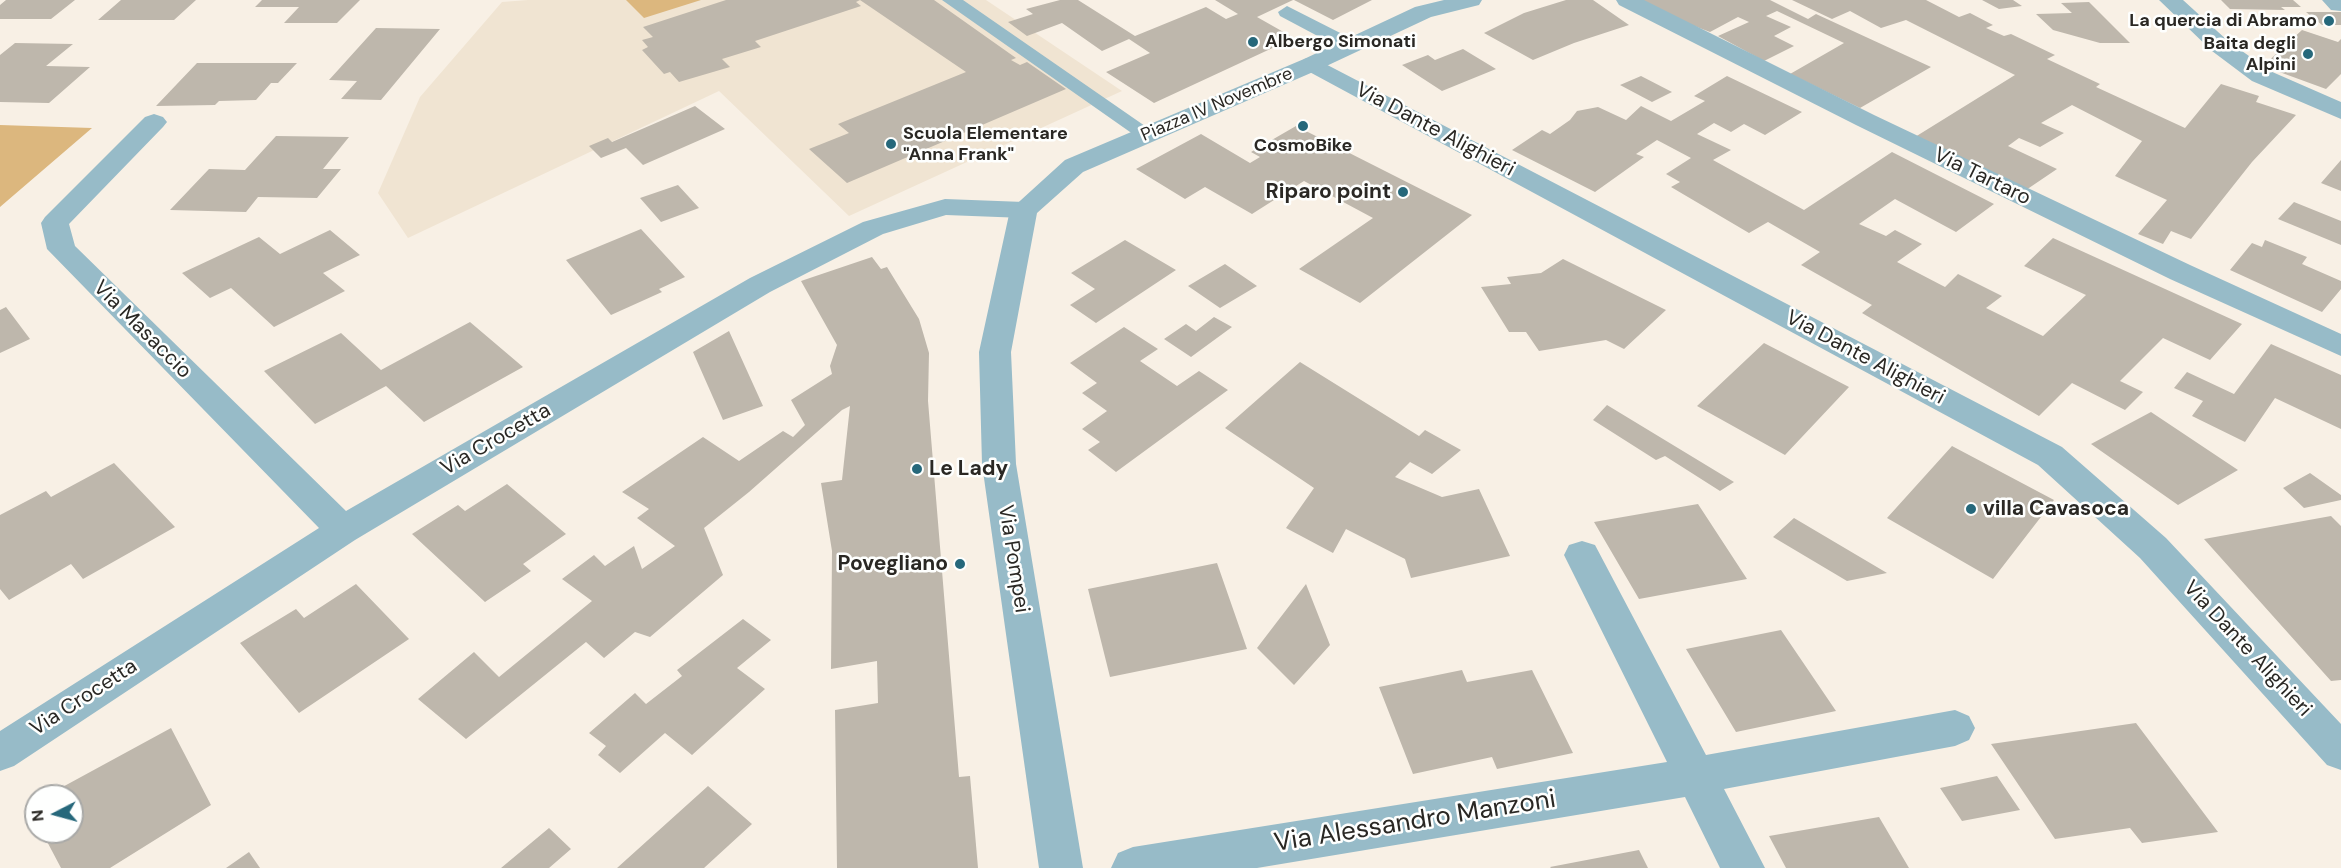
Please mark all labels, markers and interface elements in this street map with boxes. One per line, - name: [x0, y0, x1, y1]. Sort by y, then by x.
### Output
- place label: La quercia di Abramo: [2129, 10, 2317, 32]
- marker: La quercia di Abramo: [2322, 14, 2336, 28]
- place label: Albergo Simonati: [1265, 31, 1416, 53]
- place label: Baita degli Alpini: [2204, 33, 2296, 76]
- marker: Albergo Simonati: [1246, 35, 1260, 49]
- marker: Baita degli Alpini: [2301, 47, 2315, 61]
- street label: Piazza IV Novembre: [1138, 63, 1296, 147]
- street label: Via Dante Alighieri: [1351, 77, 1519, 183]
- marker: CosmoBike: [1296, 119, 1310, 133]
- place label: Scuola Elementare "Anna Frank": [903, 123, 1068, 166]
- place label: CosmoBike: [1254, 135, 1352, 157]
- marker: Scuola Elementare "Anna Frank": [884, 137, 898, 151]
- street label: Via Tartaro: [1929, 143, 2035, 211]
- place label: Riparo point: [1265, 179, 1391, 205]
- marker: Riparo point: [1396, 185, 1410, 199]
- street label: Via Masaccio: [88, 276, 196, 384]
- street label: Via Dante Alighieri: [1781, 305, 1949, 411]
- street label: Via Crocetta: [437, 398, 555, 482]
- place label: Le Lady: [929, 456, 1008, 482]
- marker: Le Lady: [910, 462, 924, 476]
- place label: villa Cavasoca: [1983, 496, 2129, 522]
- marker: villa Cavasoca: [1964, 502, 1978, 516]
- street label: Via Pompei: [992, 503, 1034, 615]
- place label: Povegliano: [838, 551, 948, 577]
- marker: Povegliano: [953, 557, 967, 571]
- street label: Via Dante Alighieri: [2178, 576, 2316, 722]
- street label: Via Crocetta: [26, 654, 142, 742]
- north arrow: [24, 784, 84, 844]
- street label: Via Alessandro Manzoni: [1272, 784, 1558, 860]
- text: N: [27, 809, 49, 823]

